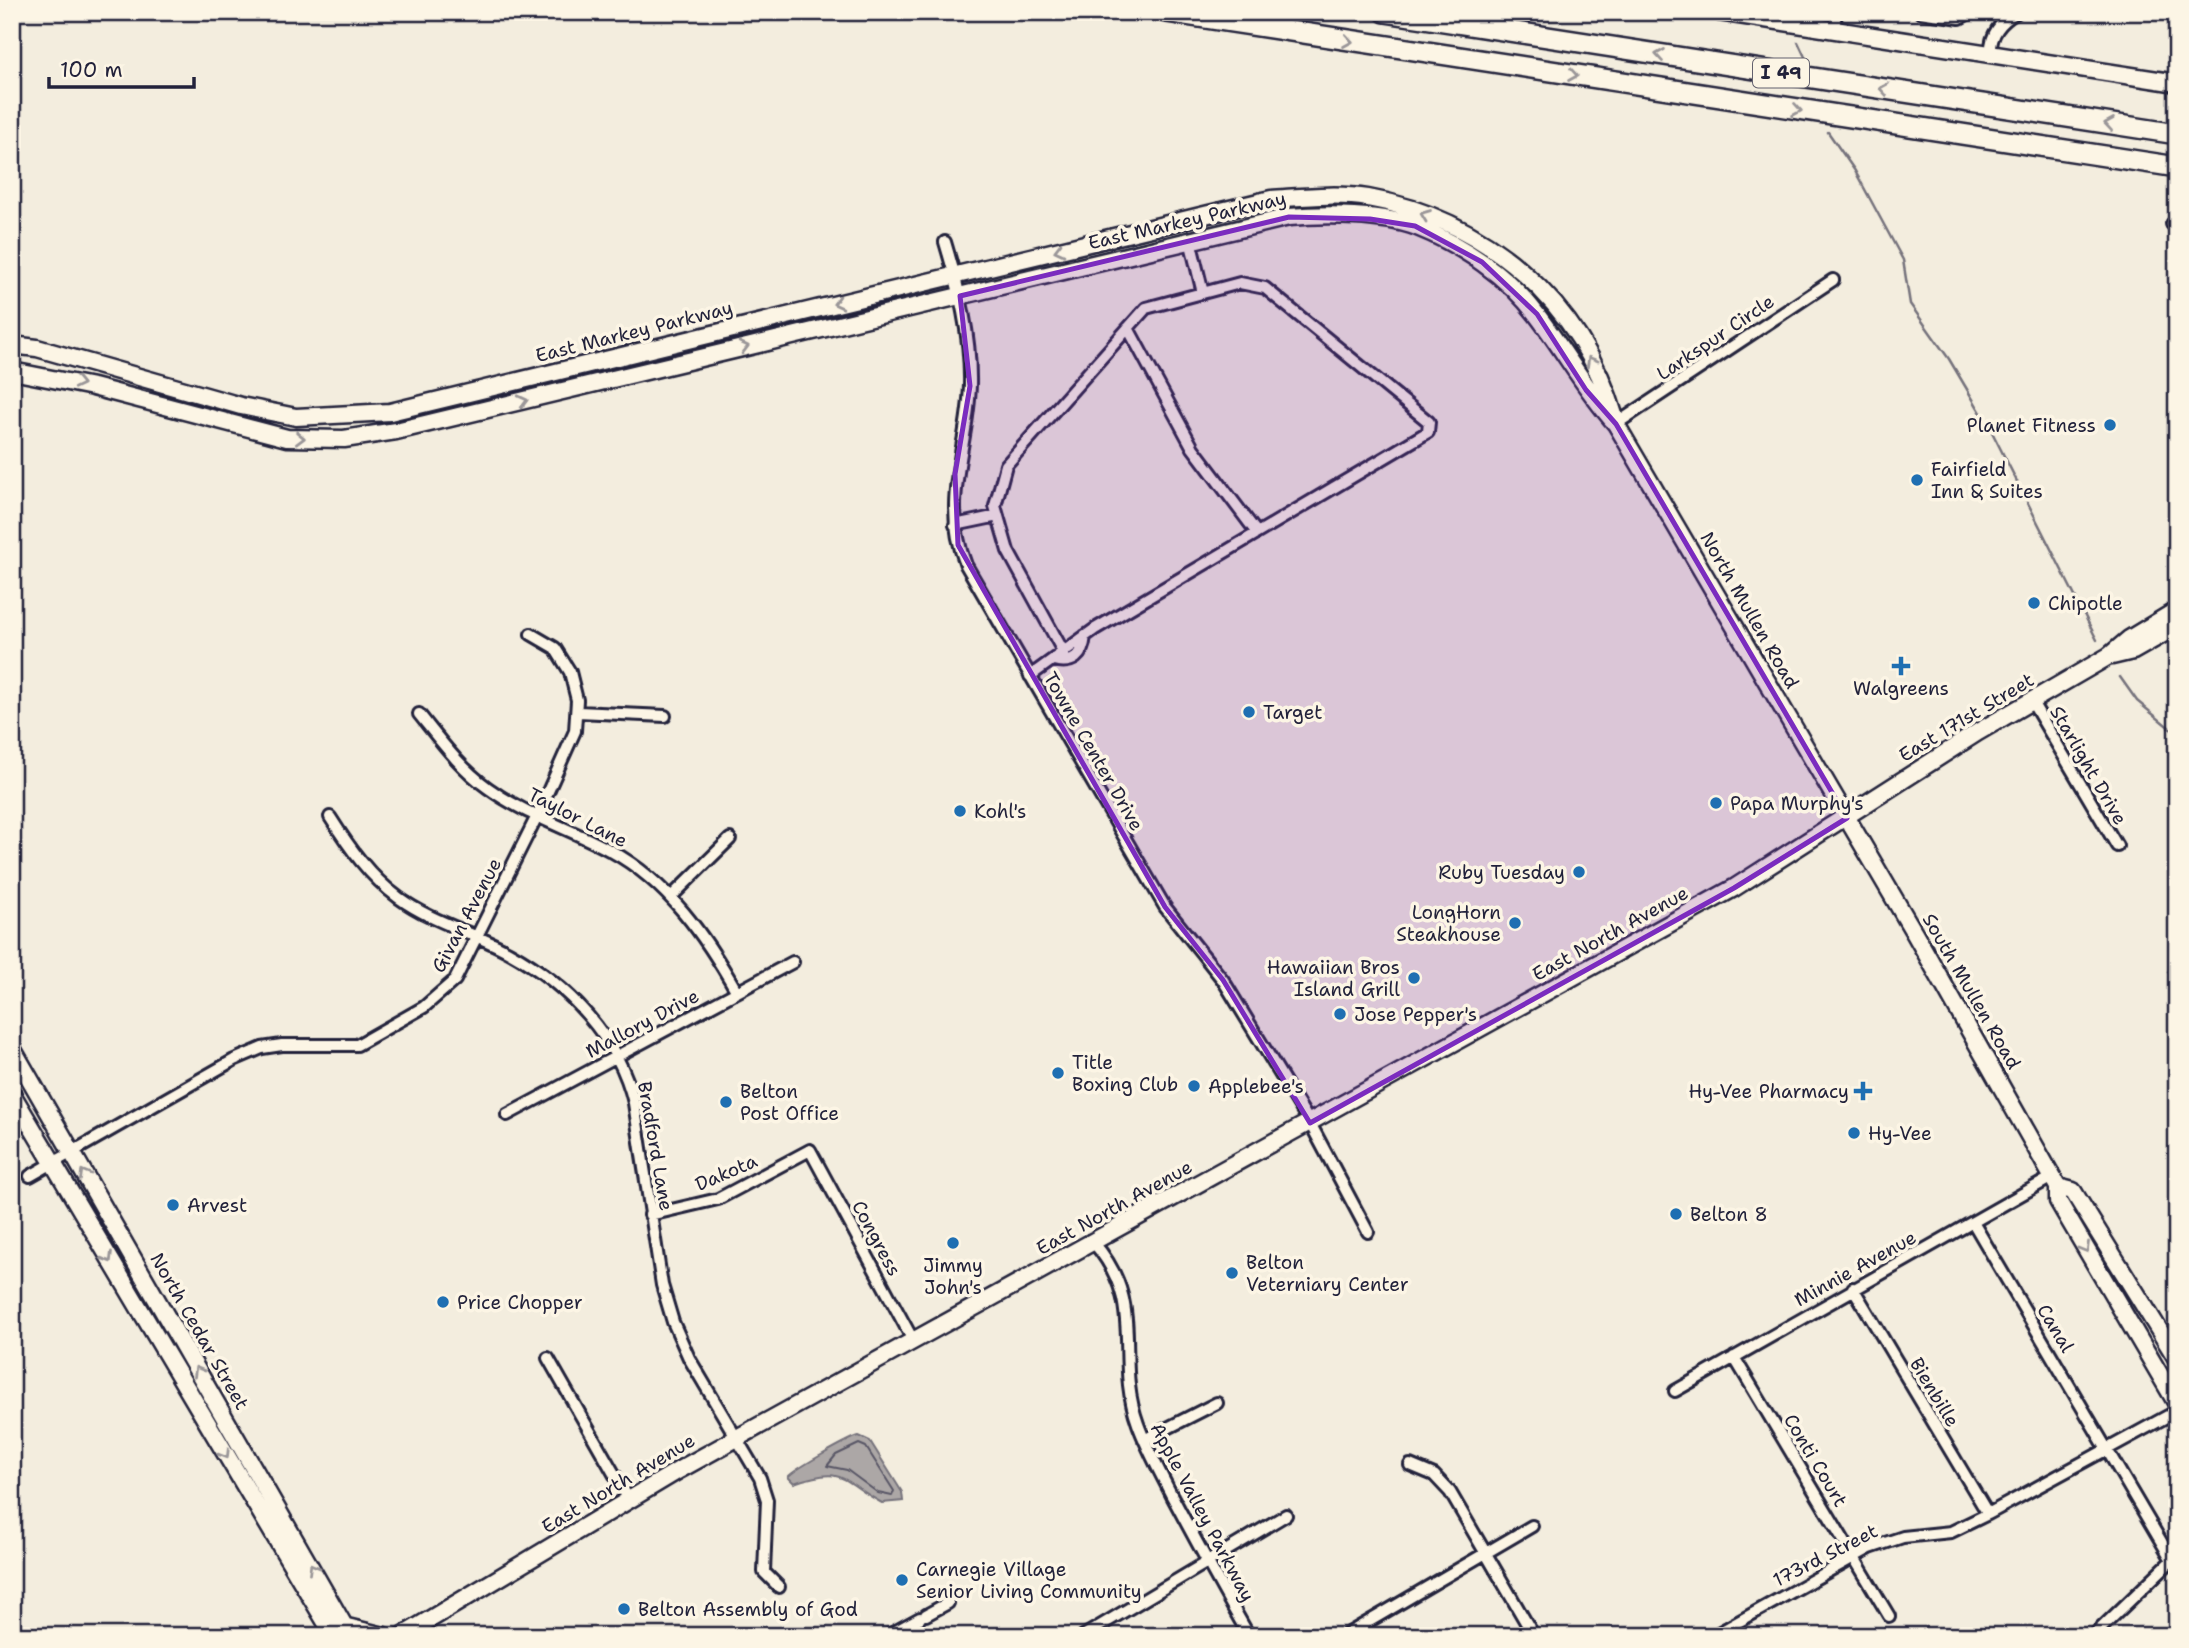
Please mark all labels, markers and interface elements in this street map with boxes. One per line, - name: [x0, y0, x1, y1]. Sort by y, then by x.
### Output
- one-way arrow: [1342, 33, 1354, 48]
- scale bar: [49, 46, 194, 90]
- one-way arrow: [1654, 48, 1666, 63]
- text: 100 m: [60, 56, 123, 84]
- road number: I 49: [1753, 58, 1809, 88]
- one-way arrow: [1567, 68, 1578, 83]
- one-way arrow: [1879, 82, 1890, 97]
- one-way arrow: [1791, 103, 1803, 118]
- one-way arrow: [2103, 117, 2115, 132]
- street label: East Markey Parkway: [1086, 186, 1289, 255]
- one-way arrow: [1419, 209, 1431, 223]
- one-way arrow: [1053, 242, 1065, 256]
- street label: Larkspur Circle: [1652, 289, 1779, 386]
- street label: East Markey Parkway: [533, 295, 735, 368]
- one-way arrow: [832, 295, 844, 309]
- one-way arrow: [738, 341, 750, 356]
- one-way arrow: [1586, 356, 1599, 368]
- one-way arrow: [73, 375, 85, 390]
- one-way arrow: [517, 395, 529, 409]
- place label: Planet Fitness: [1967, 413, 2096, 438]
- marker: Planet Fitness: [2102, 417, 2118, 433]
- one-way arrow: [295, 430, 305, 446]
- place label: Fairfield Inn & Suites: [1931, 457, 2043, 504]
- marker: Fairfield Inn & Suites: [1909, 472, 1925, 488]
- street label: North Mullen Road: [1694, 527, 1805, 693]
- place label: Chipotle: [2048, 591, 2123, 616]
- marker: Chipotle: [2026, 595, 2042, 611]
- marker: Walgreens: [1893, 658, 1909, 674]
- street label: Towne Center Drive: [1038, 667, 1149, 835]
- street label: East 171st Street: [1894, 667, 2038, 768]
- place label: Walgreens: [1853, 676, 1949, 701]
- place label: Target: [1263, 700, 1323, 725]
- street label: Starlight Drive: [2044, 701, 2133, 829]
- marker: Target: [1241, 704, 1257, 720]
- street label: Taylor Lane: [524, 782, 632, 853]
- place label: Papa Murphy's: [1730, 791, 1864, 816]
- marker: Papa Murphy's: [1708, 795, 1724, 811]
- place label: Kohl's: [974, 799, 1026, 824]
- marker: Kohl's: [952, 803, 968, 819]
- street label: Givan Avenue: [426, 854, 507, 977]
- place label: Ruby Tuesday: [1438, 860, 1565, 885]
- marker: Ruby Tuesday: [1571, 864, 1587, 880]
- street label: East North Avenue: [1528, 880, 1693, 987]
- place label: LongHorn Steakhouse: [1396, 900, 1501, 947]
- street label: South Mullen Road: [1917, 909, 2026, 1074]
- marker: LongHorn Steakhouse: [1507, 915, 1523, 931]
- place label: Hawaiian Bros Island Grill: [1267, 955, 1400, 1002]
- marker: Hawaiian Bros Island Grill: [1406, 970, 1422, 986]
- street label: Mallory Drive: [581, 983, 703, 1064]
- place label: Jose Pepper's: [1354, 1002, 1477, 1027]
- marker: Jose Pepper's: [1332, 1006, 1348, 1022]
- place label: Title Boxing Club: [1072, 1050, 1178, 1097]
- marker: Title Boxing Club: [1050, 1065, 1066, 1081]
- place label: Applebee's: [1208, 1074, 1304, 1099]
- marker: Applebee's: [1186, 1078, 1202, 1094]
- street label: Bradford Lane: [632, 1079, 679, 1213]
- place label: Belton Post Office: [740, 1079, 839, 1126]
- place label: Hy-Vee Pharmacy: [1688, 1079, 1849, 1104]
- marker: Hy-Vee Pharmacy: [1855, 1083, 1871, 1099]
- marker: Belton Post Office: [718, 1094, 734, 1110]
- place label: Hy-Vee: [1868, 1121, 1932, 1146]
- marker: Hy-Vee: [1846, 1125, 1862, 1141]
- street label: Dakota: [691, 1148, 761, 1197]
- street label: East North Avenue: [1032, 1154, 1197, 1261]
- one-way arrow: [80, 1169, 93, 1182]
- place label: Arvest: [187, 1193, 247, 1218]
- street label: Congress: [846, 1196, 907, 1280]
- marker: Arvest: [165, 1197, 181, 1213]
- place label: Belton 8: [1690, 1202, 1768, 1227]
- marker: Belton 8: [1668, 1206, 1684, 1222]
- street label: Minnie Avenue: [1790, 1225, 1921, 1312]
- marker: Jimmy John's: [945, 1235, 961, 1251]
- one-way arrow: [2077, 1241, 2090, 1253]
- street label: North Cedar Street: [144, 1248, 255, 1414]
- place label: Belton Veterniary Center: [1246, 1250, 1409, 1297]
- one-way arrow: [100, 1251, 113, 1264]
- place label: Jimmy John's: [923, 1253, 983, 1300]
- marker: Belton Veterniary Center: [1224, 1265, 1240, 1281]
- place label: Price Chopper: [457, 1290, 583, 1315]
- marker: Price Chopper: [435, 1294, 451, 1310]
- street label: Canal: [2031, 1299, 2080, 1357]
- street label: Bienbille: [1904, 1353, 1965, 1432]
- one-way arrow: [194, 1366, 207, 1379]
- street label: Conti Court: [1778, 1409, 1853, 1511]
- street label: Apple Valley Parkway: [1145, 1418, 1260, 1606]
- street label: East North Avenue: [537, 1428, 699, 1539]
- one-way arrow: [217, 1446, 230, 1459]
- street label: 173rd Street: [1769, 1518, 1882, 1593]
- place label: Carnegie Village Senior Living Community: [916, 1557, 1142, 1604]
- one-way arrow: [308, 1563, 321, 1576]
- marker: Carnegie Village Senior Living Community: [894, 1572, 910, 1588]
- place label: Belton Assembly of God: [638, 1597, 858, 1622]
- marker: Belton Assembly of God: [616, 1601, 632, 1617]

